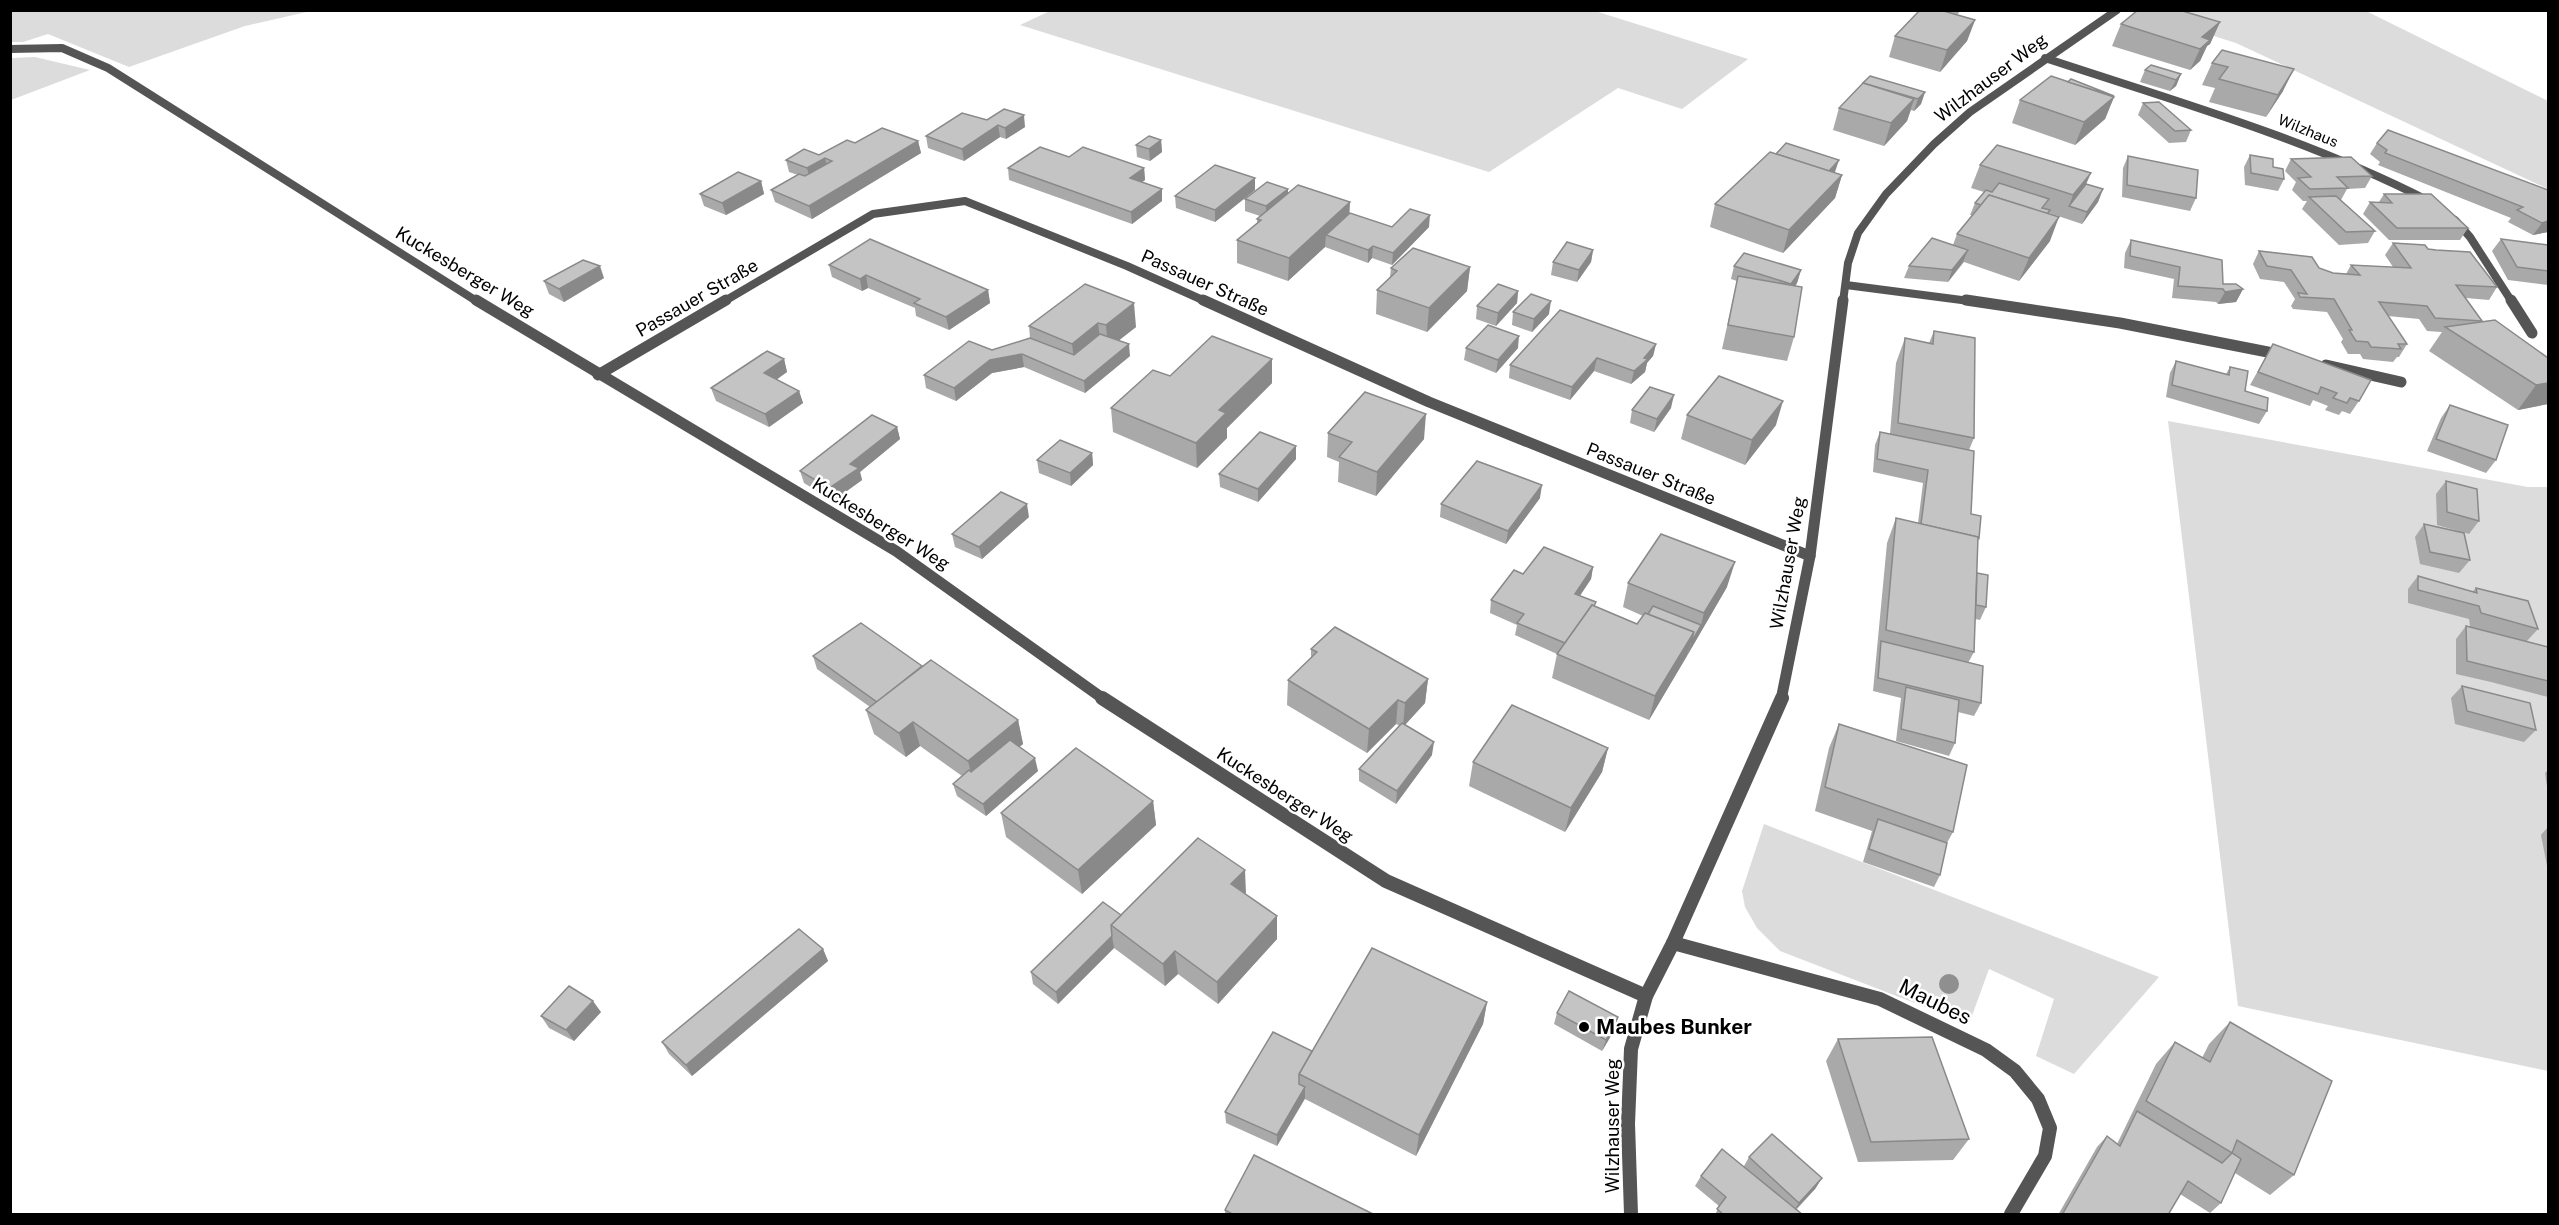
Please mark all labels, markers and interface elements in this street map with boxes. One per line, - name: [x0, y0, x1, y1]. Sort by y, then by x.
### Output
- street label: Wilzhauser Weg: [1931, 29, 2051, 127]
- street label: Wilzhaus: [2276, 111, 2341, 150]
- street label: Kuckesberger Weg: [392, 222, 538, 321]
- street label: Passauer Straße: [1138, 245, 1272, 320]
- street label: Passauer Straße: [632, 254, 762, 341]
- street label: Passauer Straße: [1583, 438, 1719, 509]
- street label: Kuckesberger Weg: [809, 473, 954, 574]
- street label: Wilzhauser Weg: [1765, 495, 1810, 631]
- street label: Kuckesberger Weg: [1213, 743, 1357, 846]
- street label: Maubes: [1895, 973, 1976, 1030]
- place label: Maubes Bunker: [1596, 1014, 1752, 1039]
- marker: Maubes Bunker: [1577, 1020, 1591, 1034]
- street label: Wilzhauser Weg: [1602, 1059, 1623, 1193]

